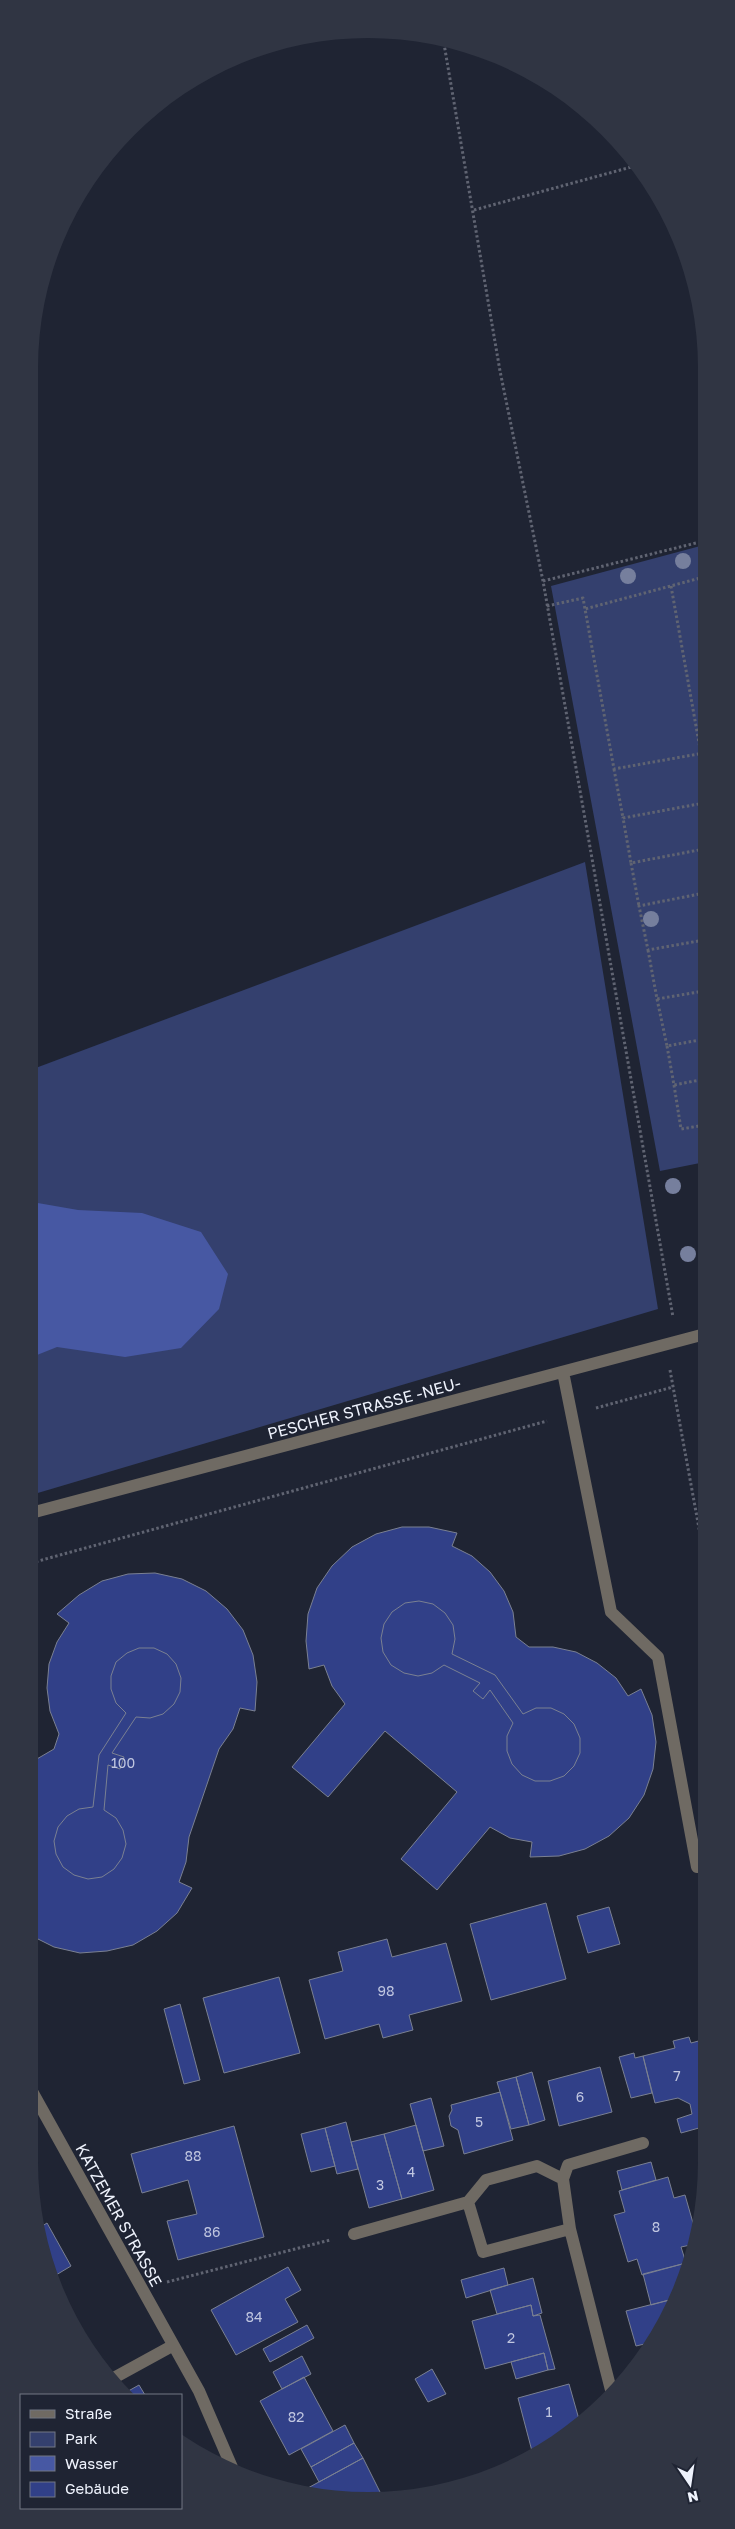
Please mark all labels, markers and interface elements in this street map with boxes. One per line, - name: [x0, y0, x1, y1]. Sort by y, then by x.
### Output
- street label: PESCHER STRASSE -NEU-: [265, 1373, 463, 1443]
- house number: 100: [111, 1754, 135, 1771]
- house number: 98: [377, 1982, 395, 1999]
- house number: 7: [673, 2067, 681, 2084]
- house number: 6: [576, 2088, 584, 2105]
- house number: 5: [475, 2113, 483, 2130]
- street label: KATZEMER STRASSE: [71, 2140, 167, 2290]
- house number: 88: [184, 2147, 202, 2164]
- house number: 4: [407, 2163, 415, 2180]
- house number: 3: [376, 2176, 384, 2193]
- house number: 8: [652, 2218, 660, 2235]
- house number: 86: [203, 2223, 221, 2240]
- house number: 84: [245, 2308, 263, 2325]
- house number: 2: [507, 2329, 515, 2346]
- legend: [20, 2394, 182, 2509]
- house number: 1: [546, 2403, 553, 2420]
- text: Straße: [65, 2404, 112, 2422]
- house number: 82: [288, 2408, 304, 2425]
- text: Park: [65, 2429, 98, 2447]
- text: Wasser: [65, 2454, 118, 2472]
- north arrow: [665, 2459, 715, 2509]
- text: Gebäude: [65, 2479, 129, 2497]
- text: N: [686, 2488, 700, 2507]

